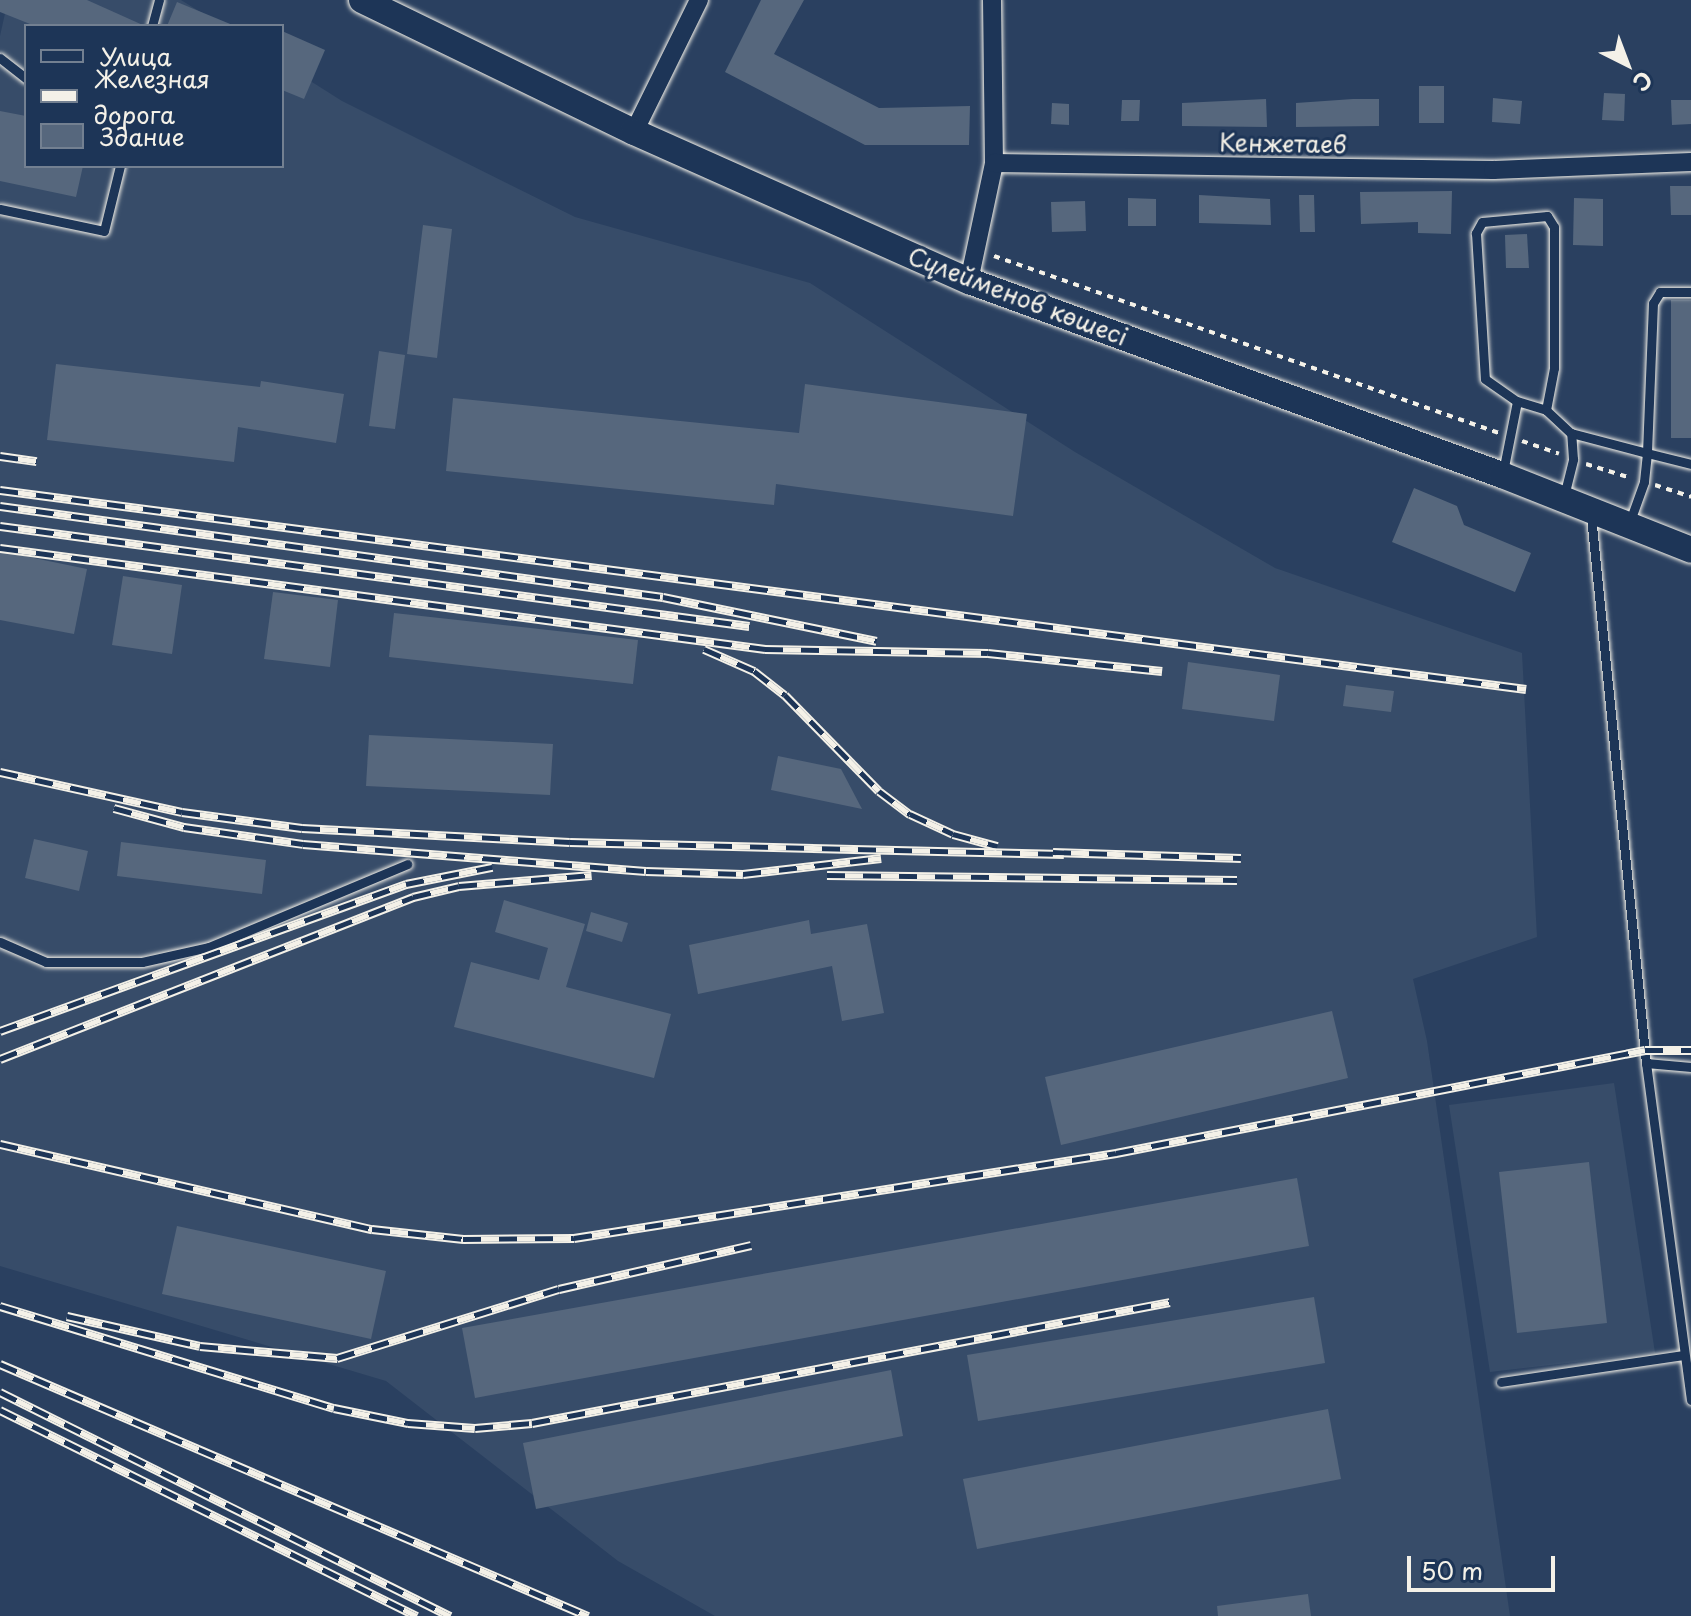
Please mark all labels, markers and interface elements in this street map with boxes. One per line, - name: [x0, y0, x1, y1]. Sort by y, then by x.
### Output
- legend: [24, 24, 284, 168]
- north arrow: [1587, 24, 1667, 104]
- text: Улица: [100, 38, 172, 74]
- text: Железная дорога: [94, 60, 210, 132]
- text: С: [1626, 64, 1661, 100]
- text: Здание: [100, 118, 185, 154]
- street label: Кенжетаев: [1219, 127, 1347, 159]
- street label: Сүлейменов көшесі: [904, 241, 1132, 351]
- scale bar: [1411, 1540, 1559, 1590]
- text: 50 m: [1421, 1552, 1483, 1588]

